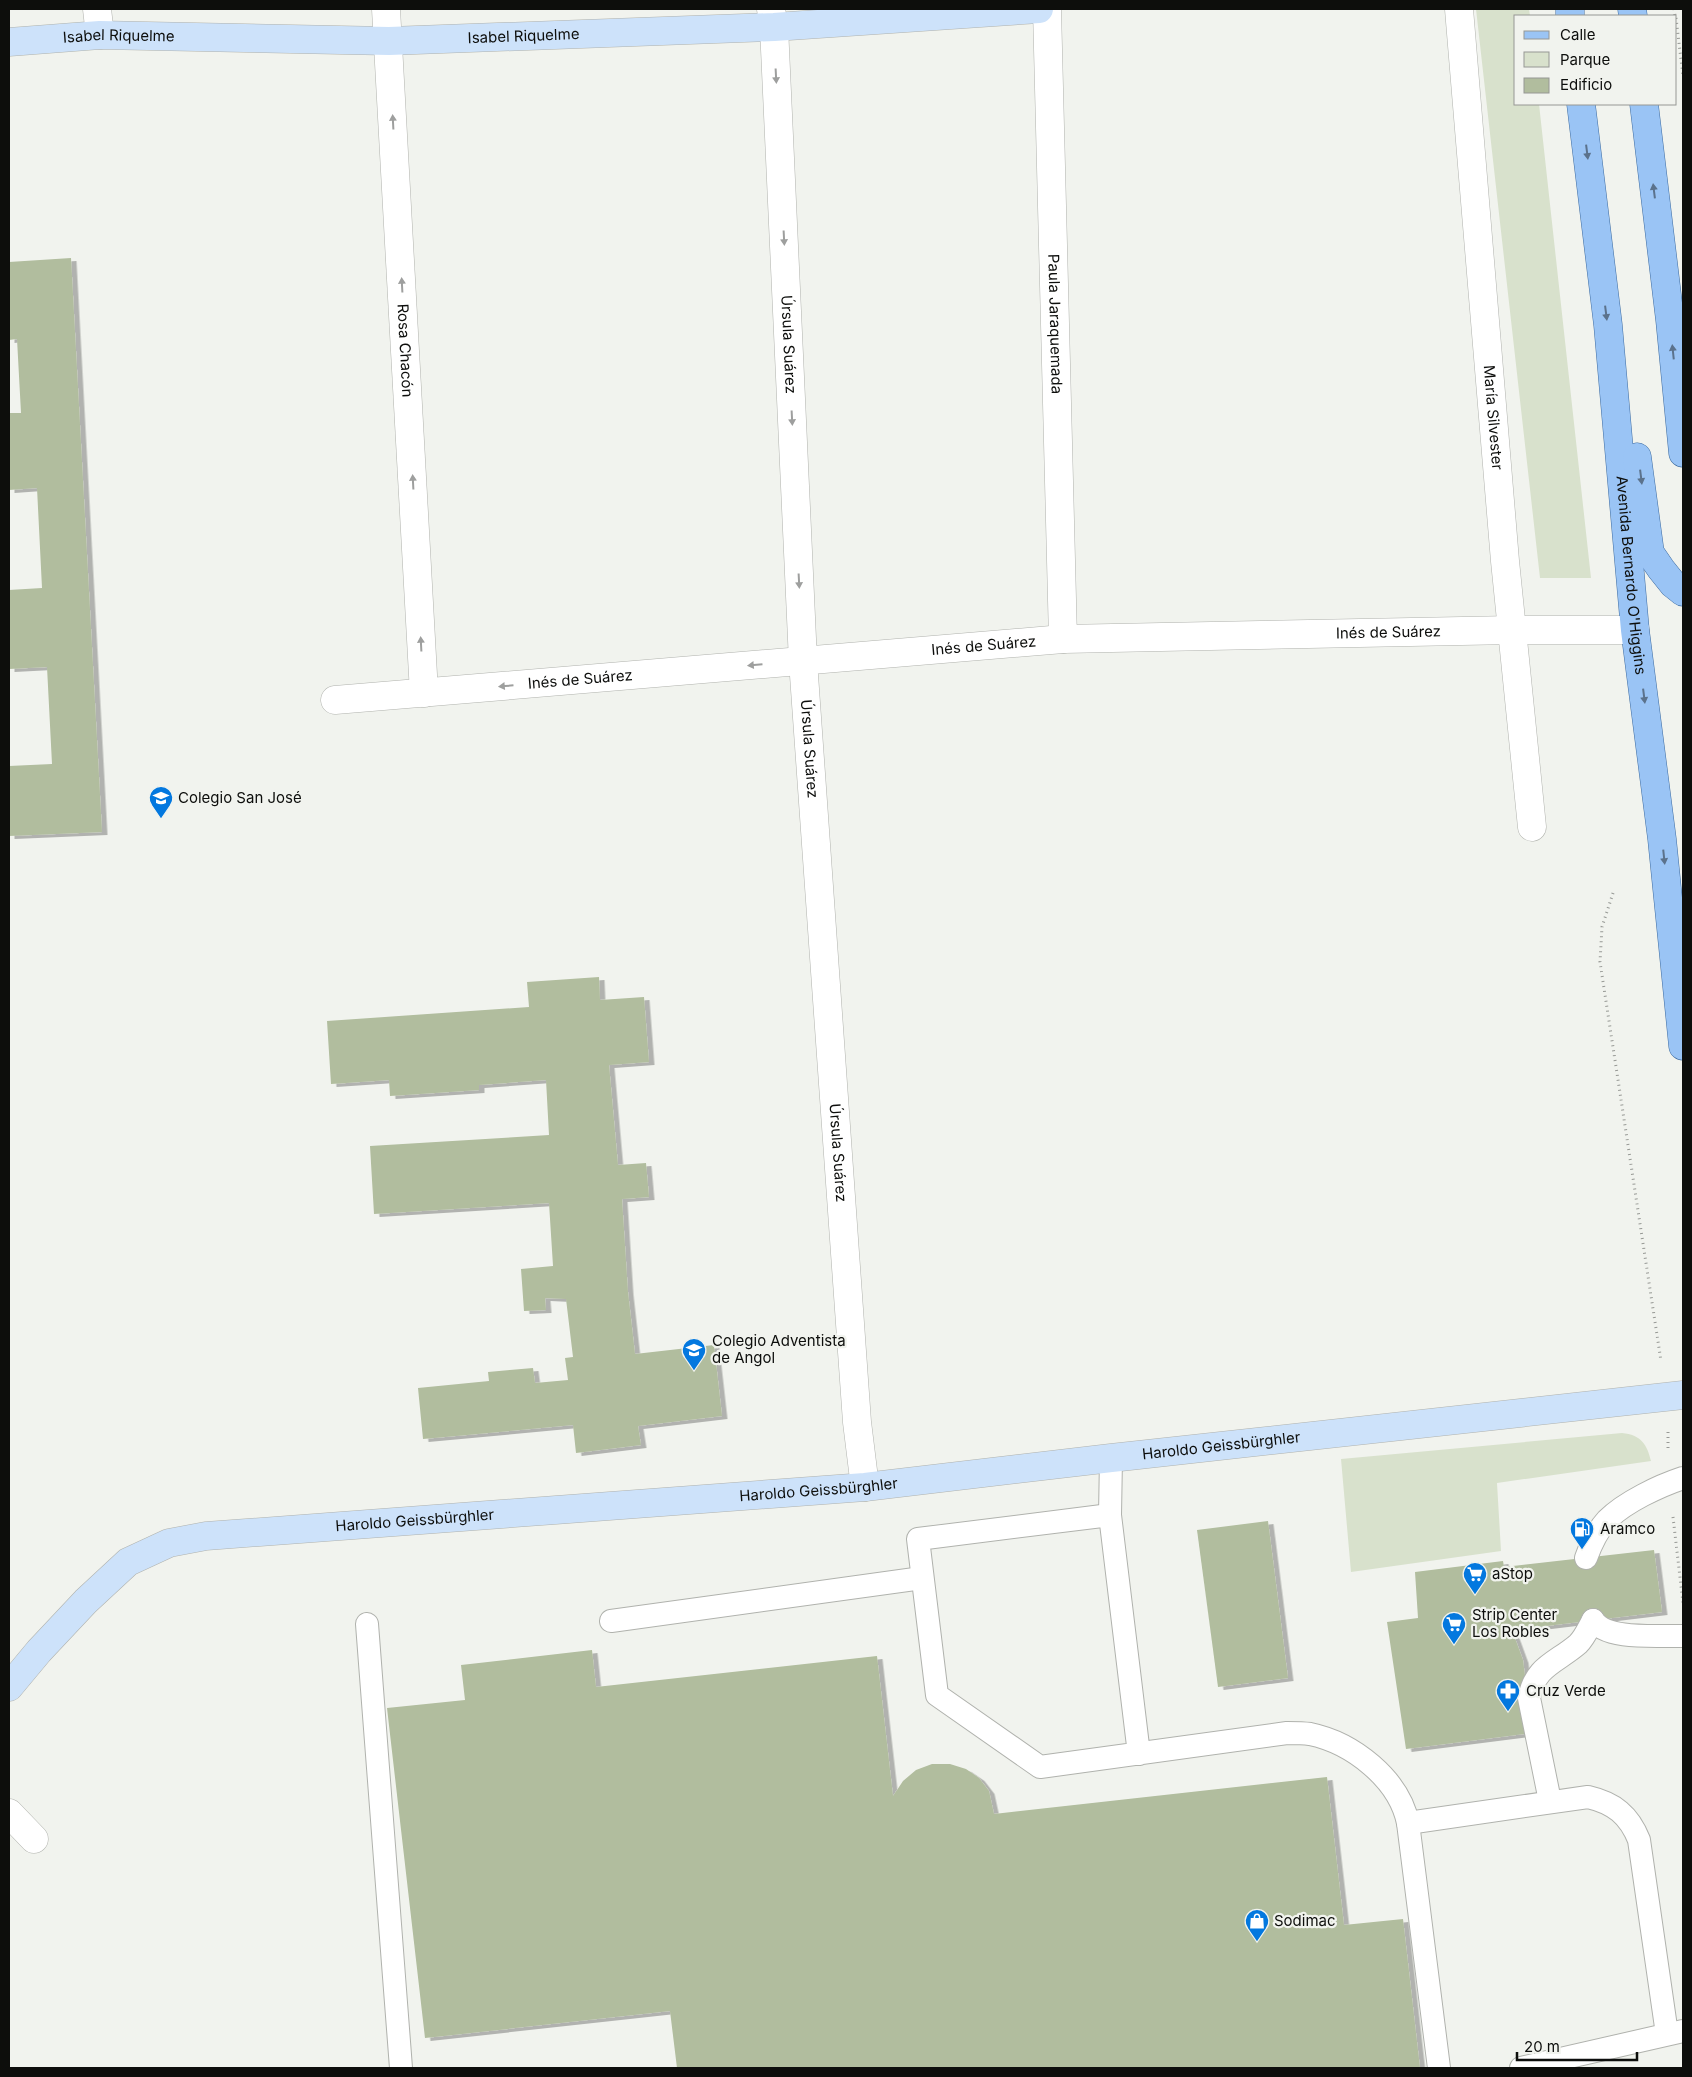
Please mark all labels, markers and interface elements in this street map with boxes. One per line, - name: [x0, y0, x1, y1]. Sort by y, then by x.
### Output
- legend: [1514, 15, 1677, 105]
- street label: Isabel Riquelme: [467, 24, 580, 47]
- street label: Isabel Riquelme: [62, 25, 175, 47]
- text: Calle: [1560, 25, 1595, 44]
- text: Parque: [1560, 50, 1610, 69]
- one-way arrow: [773, 68, 781, 84]
- text: Edificio: [1560, 75, 1612, 94]
- one-way arrow: [389, 114, 397, 130]
- one-way arrow: [1583, 144, 1591, 160]
- one-way arrow: [1650, 183, 1658, 199]
- one-way arrow: [780, 231, 788, 247]
- street label: Paula Jaraquemada: [1044, 254, 1067, 394]
- one-way arrow: [397, 276, 405, 292]
- street label: Úrsula Suárez: [777, 294, 801, 394]
- street label: Rosa Chacón: [393, 303, 418, 398]
- one-way arrow: [1603, 306, 1611, 322]
- one-way arrow: [1669, 344, 1677, 360]
- street label: María Silvester: [1480, 364, 1507, 471]
- one-way arrow: [788, 410, 796, 426]
- one-way arrow: [1637, 469, 1645, 485]
- one-way arrow: [408, 474, 416, 490]
- street label: Avenida Bernardo O'Higgins: [1612, 475, 1651, 676]
- one-way arrow: [796, 573, 804, 589]
- street label: Inés de Suárez: [1336, 621, 1441, 643]
- street label: Inés de Suárez: [931, 631, 1037, 659]
- one-way arrow: [417, 636, 425, 652]
- one-way arrow: [747, 661, 763, 669]
- street label: Inés de Suárez: [527, 665, 633, 693]
- one-way arrow: [497, 682, 513, 690]
- one-way arrow: [1640, 688, 1648, 704]
- street label: Úrsula Suárez: [797, 699, 823, 799]
- school or university icon: Colegio San José: [148, 785, 174, 819]
- place label: Colegio San José: [178, 788, 302, 807]
- one-way arrow: [1660, 850, 1668, 866]
- street label: Úrsula Suárez: [825, 1103, 851, 1203]
- place label: Colegio Adventista de Angol: [712, 1331, 846, 1367]
- school or university icon: Colegio Adventista de Angol: [681, 1337, 707, 1371]
- street label: Haroldo Geissbürghler: [1141, 1427, 1302, 1464]
- street label: Haroldo Geissbürghler: [739, 1473, 899, 1505]
- street label: Haroldo Geissbürghler: [335, 1505, 495, 1535]
- fuel station icon: Aramco: [1569, 1516, 1595, 1550]
- place label: Aramco: [1600, 1519, 1655, 1538]
- supermarket icon: aStop: [1462, 1561, 1488, 1595]
- place label: aStop: [1492, 1564, 1533, 1583]
- place label: Strip Center Los Robles: [1472, 1605, 1558, 1641]
- supermarket icon: Strip Center Los Robles: [1441, 1611, 1467, 1645]
- pharmacy icon: Cruz Verde: [1495, 1678, 1521, 1712]
- place label: Cruz Verde: [1526, 1681, 1606, 1700]
- shop icon: Sodimac: [1244, 1908, 1270, 1942]
- place label: Sodimac: [1274, 1911, 1336, 1930]
- scale bar: [1517, 2030, 1637, 2062]
- text: 20 m: [1524, 2037, 1560, 2056]

